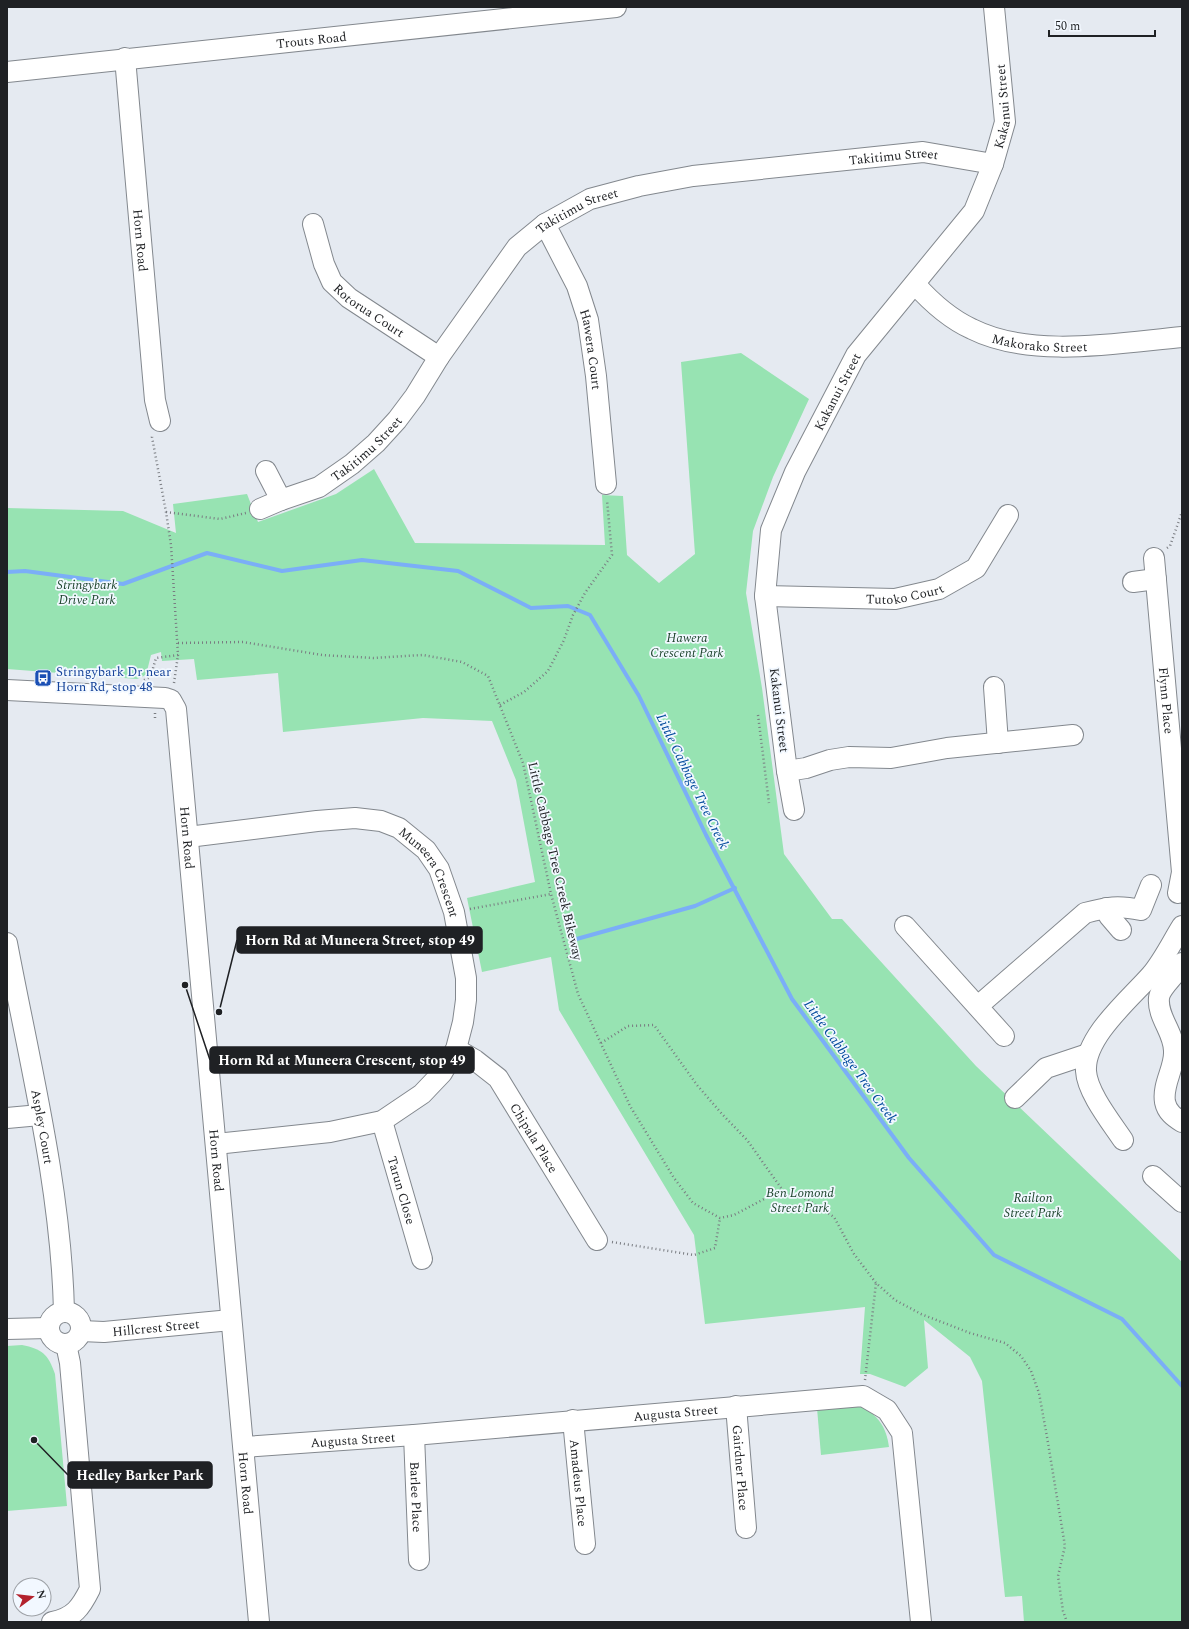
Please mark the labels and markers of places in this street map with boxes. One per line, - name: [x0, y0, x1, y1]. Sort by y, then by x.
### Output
- place label: Stringybark Dr near Horn Rd, stop 48: [56, 662, 171, 697]
- bus stop icon: Stringybark Dr near Horn Rd, stop 48: [33, 668, 53, 688]
- callout: Horn Rd at Muneera Street, stop 49: [237, 927, 482, 953]
- callout: Horn Rd at Muneera Crescent, stop 49: [210, 1047, 474, 1073]
- callout: Hedley Barker Park: [68, 1462, 212, 1488]

